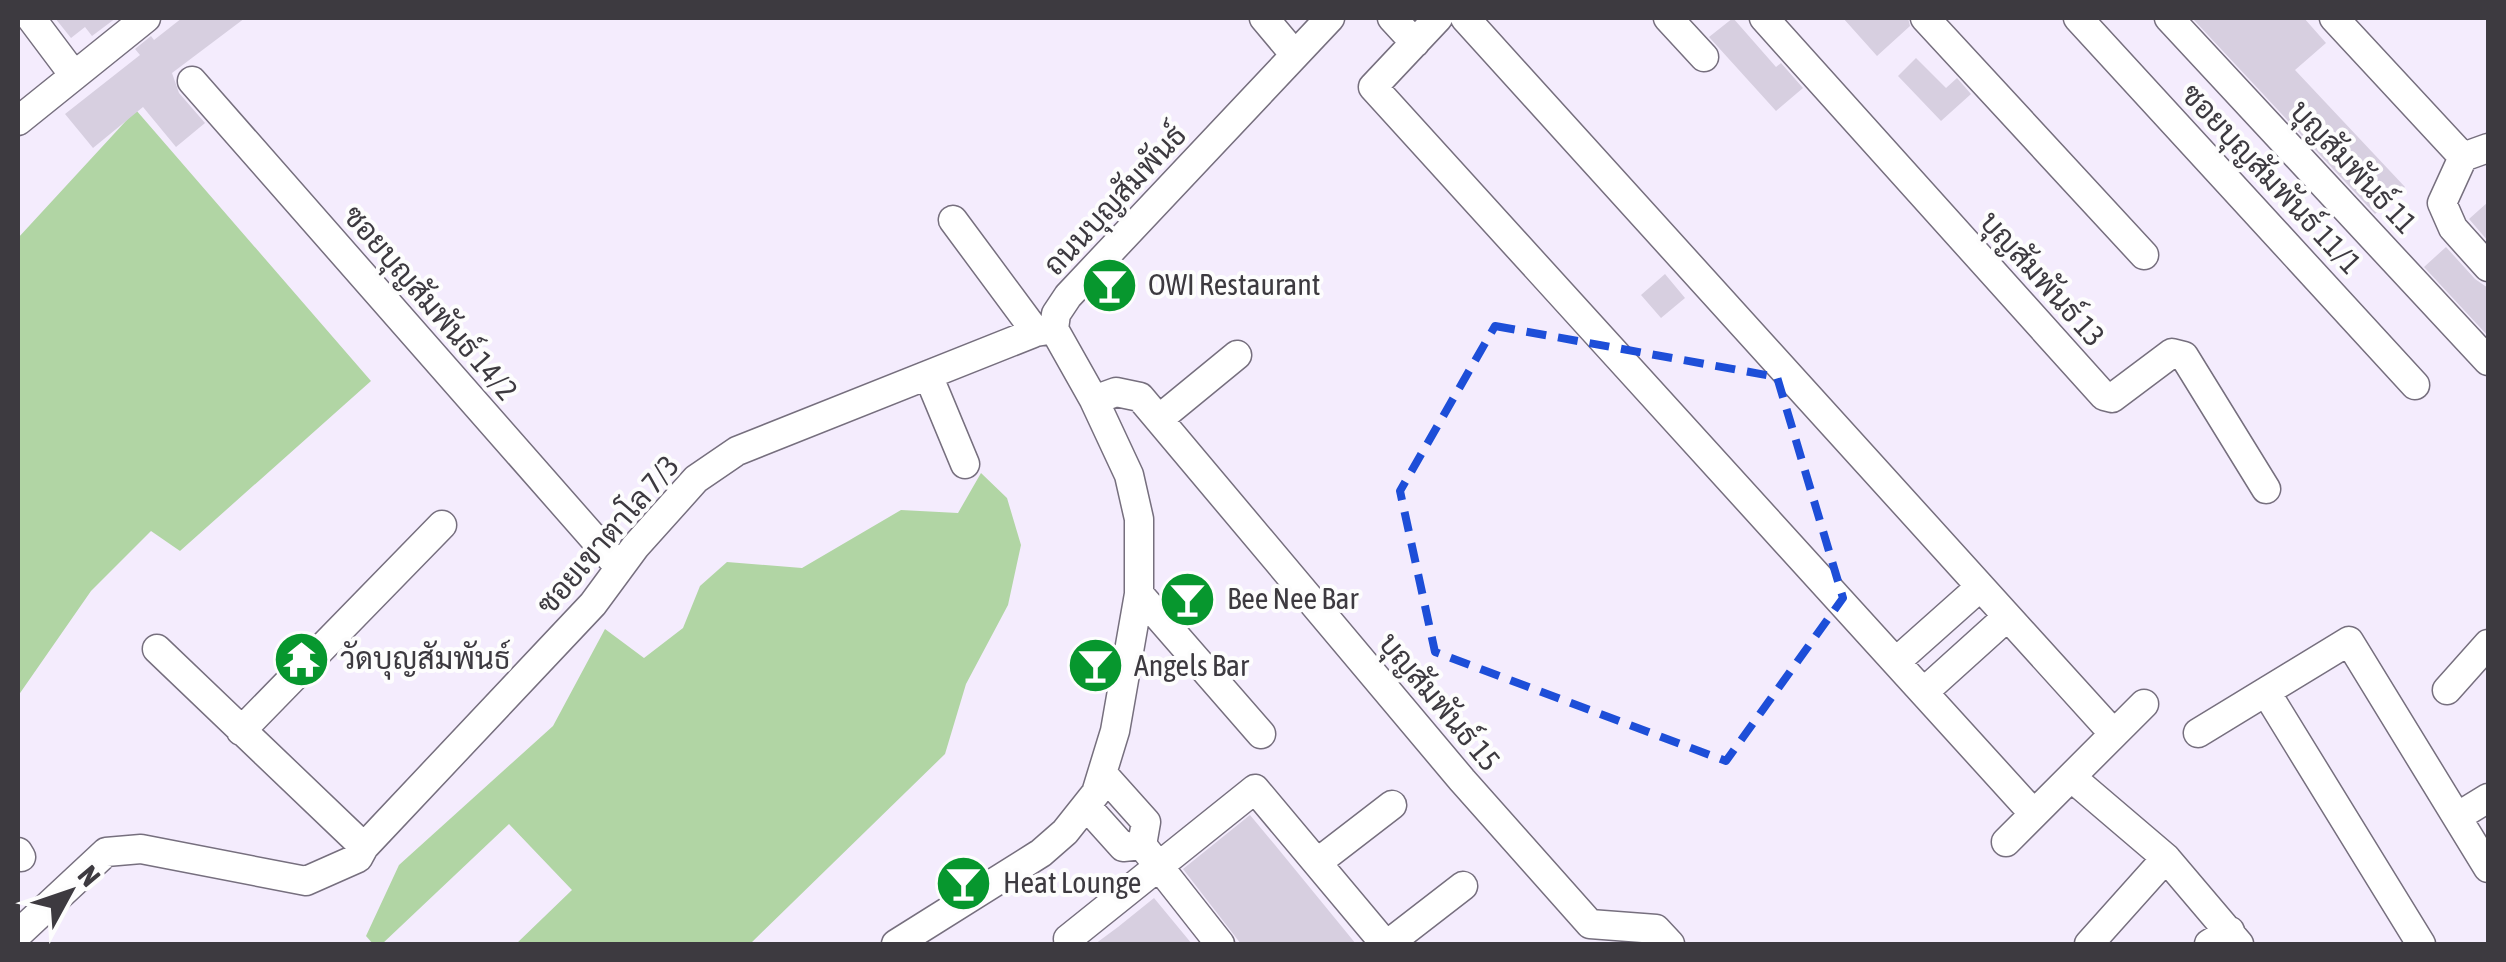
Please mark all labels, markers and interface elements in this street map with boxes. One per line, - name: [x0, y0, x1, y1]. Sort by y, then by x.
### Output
- street label: ซอยบุญสัมพันธ์ 11/1: [2171, 75, 2370, 284]
- street label: บุญสัมพันธ์ 11: [2280, 91, 2425, 243]
- street label: ถนนบุญสัมพันธ์: [1035, 116, 1196, 285]
- street label: ซอยบุญสัมพันธ์ 14/2: [333, 197, 526, 410]
- street label: บุญสัมพันธ์ 13: [1970, 203, 2114, 356]
- bar icon: OWI Restaurant: [1079, 255, 1139, 315]
- place label: OWI Restaurant: [1148, 267, 1320, 301]
- street label: ซอยเขาตาโล 7/3: [528, 447, 685, 621]
- bar icon: Bee Nee Bar: [1158, 569, 1218, 629]
- place label: Bee Nee Bar: [1227, 581, 1359, 615]
- street label: บุญสัมพันธ์ 15: [1368, 624, 1509, 780]
- temple icon: วัดบุญสัมพันธ์: [271, 629, 331, 689]
- bar icon: Angels Bar: [1065, 636, 1125, 696]
- place label: วัดบุญสัมพันธ์: [340, 639, 510, 680]
- place label: Angels Bar: [1134, 648, 1250, 682]
- north arrow: [20, 842, 120, 942]
- bar icon: Heat Lounge: [934, 853, 994, 913]
- text: N: [72, 859, 107, 893]
- place label: Heat Lounge: [1003, 865, 1141, 899]

